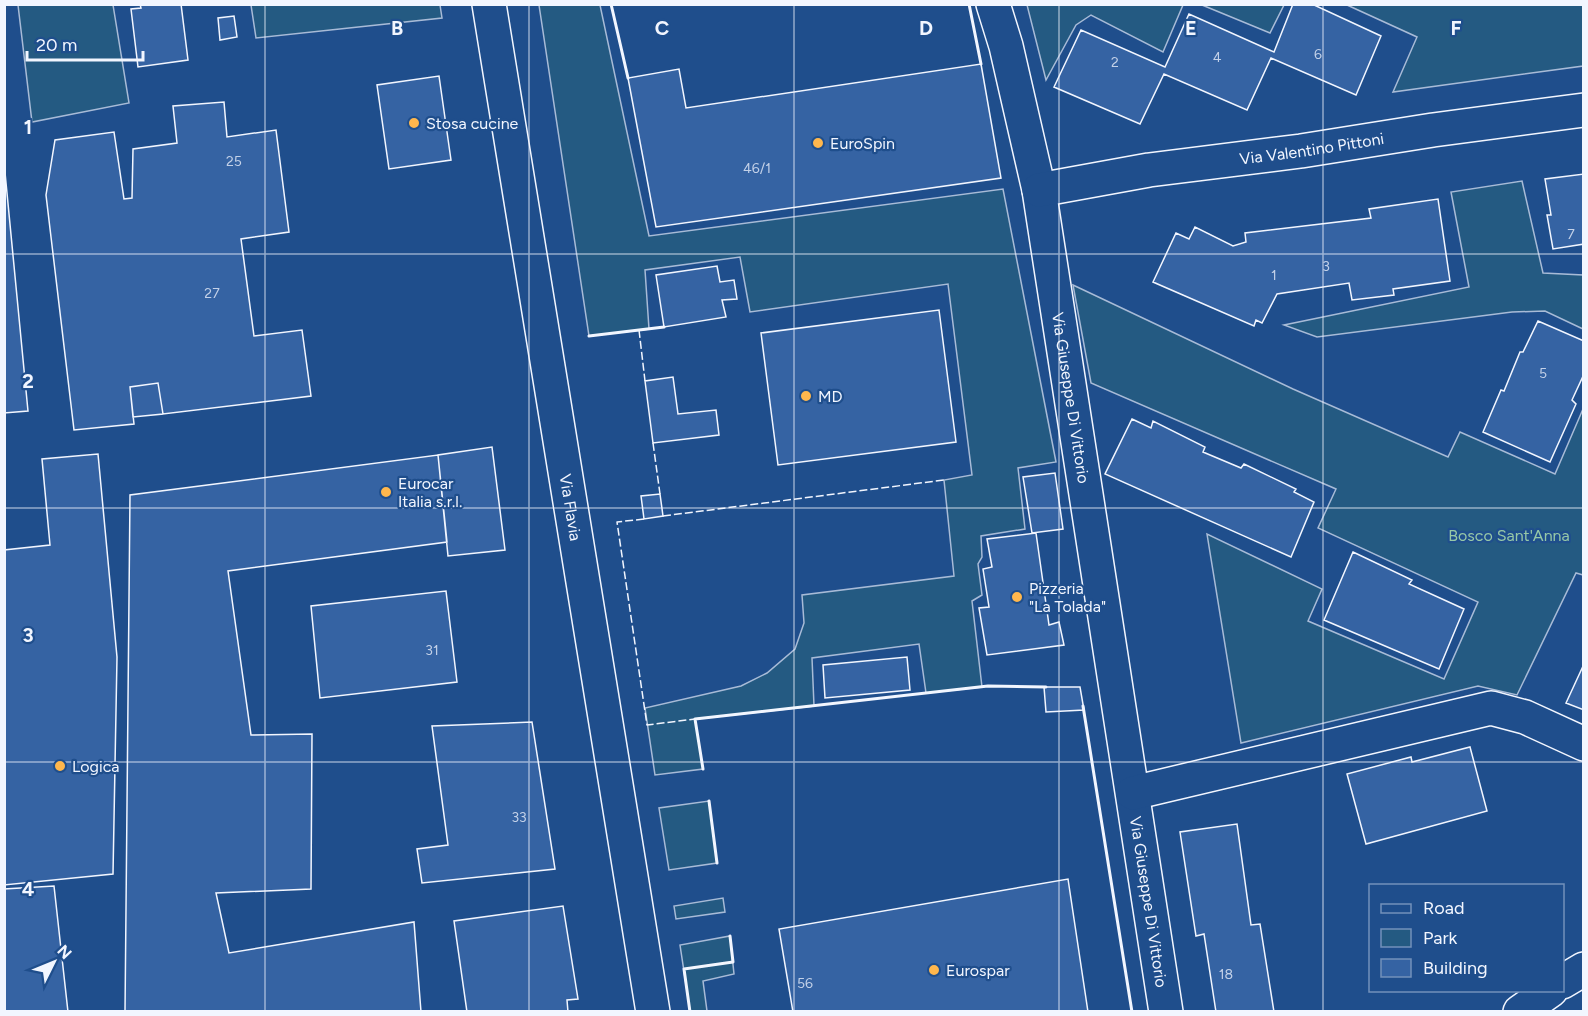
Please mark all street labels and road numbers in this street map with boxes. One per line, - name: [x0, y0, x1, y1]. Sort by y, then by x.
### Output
- street label: Via Valentino Pittoni: [1239, 129, 1385, 169]
- street label: Via Giuseppe Di Vittorio: [1048, 311, 1093, 485]
- street label: Via Flavia: [556, 473, 585, 542]
- street label: Via Giuseppe Di Vittorio: [1126, 815, 1171, 989]

